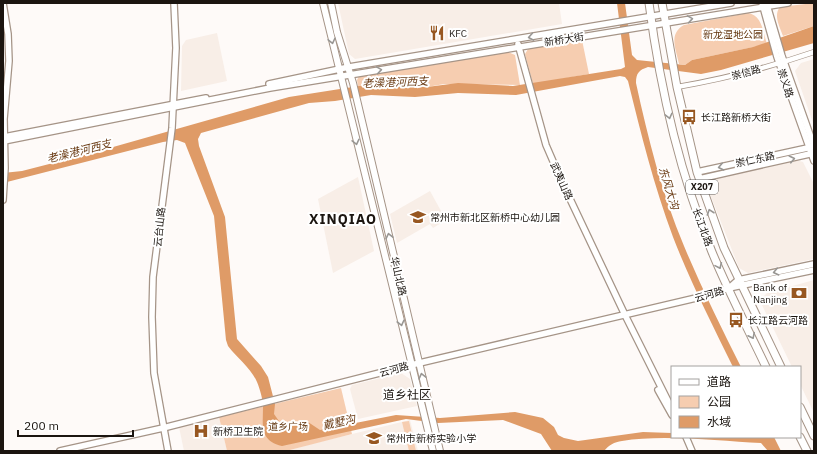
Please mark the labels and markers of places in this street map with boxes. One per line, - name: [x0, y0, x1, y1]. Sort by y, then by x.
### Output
- restaurant icon: KFC: [428, 24, 446, 42]
- place label: KFC: [449, 27, 467, 40]
- bus stop icon: 长江路新桥大街: [680, 108, 698, 126]
- place label: 长江路新桥大街: [701, 111, 771, 124]
- school or university icon: 常州市新北区新桥中心幼儿园: [409, 208, 427, 226]
- place label: 常州市新北区新桥中心幼儿园: [430, 211, 560, 224]
- place label: Bank of Nanjing: [753, 281, 788, 306]
- bank icon: Bank of Nanjing: [790, 284, 808, 302]
- bus stop icon: 长江路云河路: [727, 311, 745, 329]
- place label: 长江路云河路: [748, 314, 808, 327]
- hospital icon: 新桥卫生院: [192, 422, 210, 440]
- place label: 新桥卫生院: [213, 425, 263, 438]
- school or university icon: 常州市新桥实验小学: [365, 429, 383, 447]
- place label: 常州市新桥实验小学: [386, 432, 476, 445]

